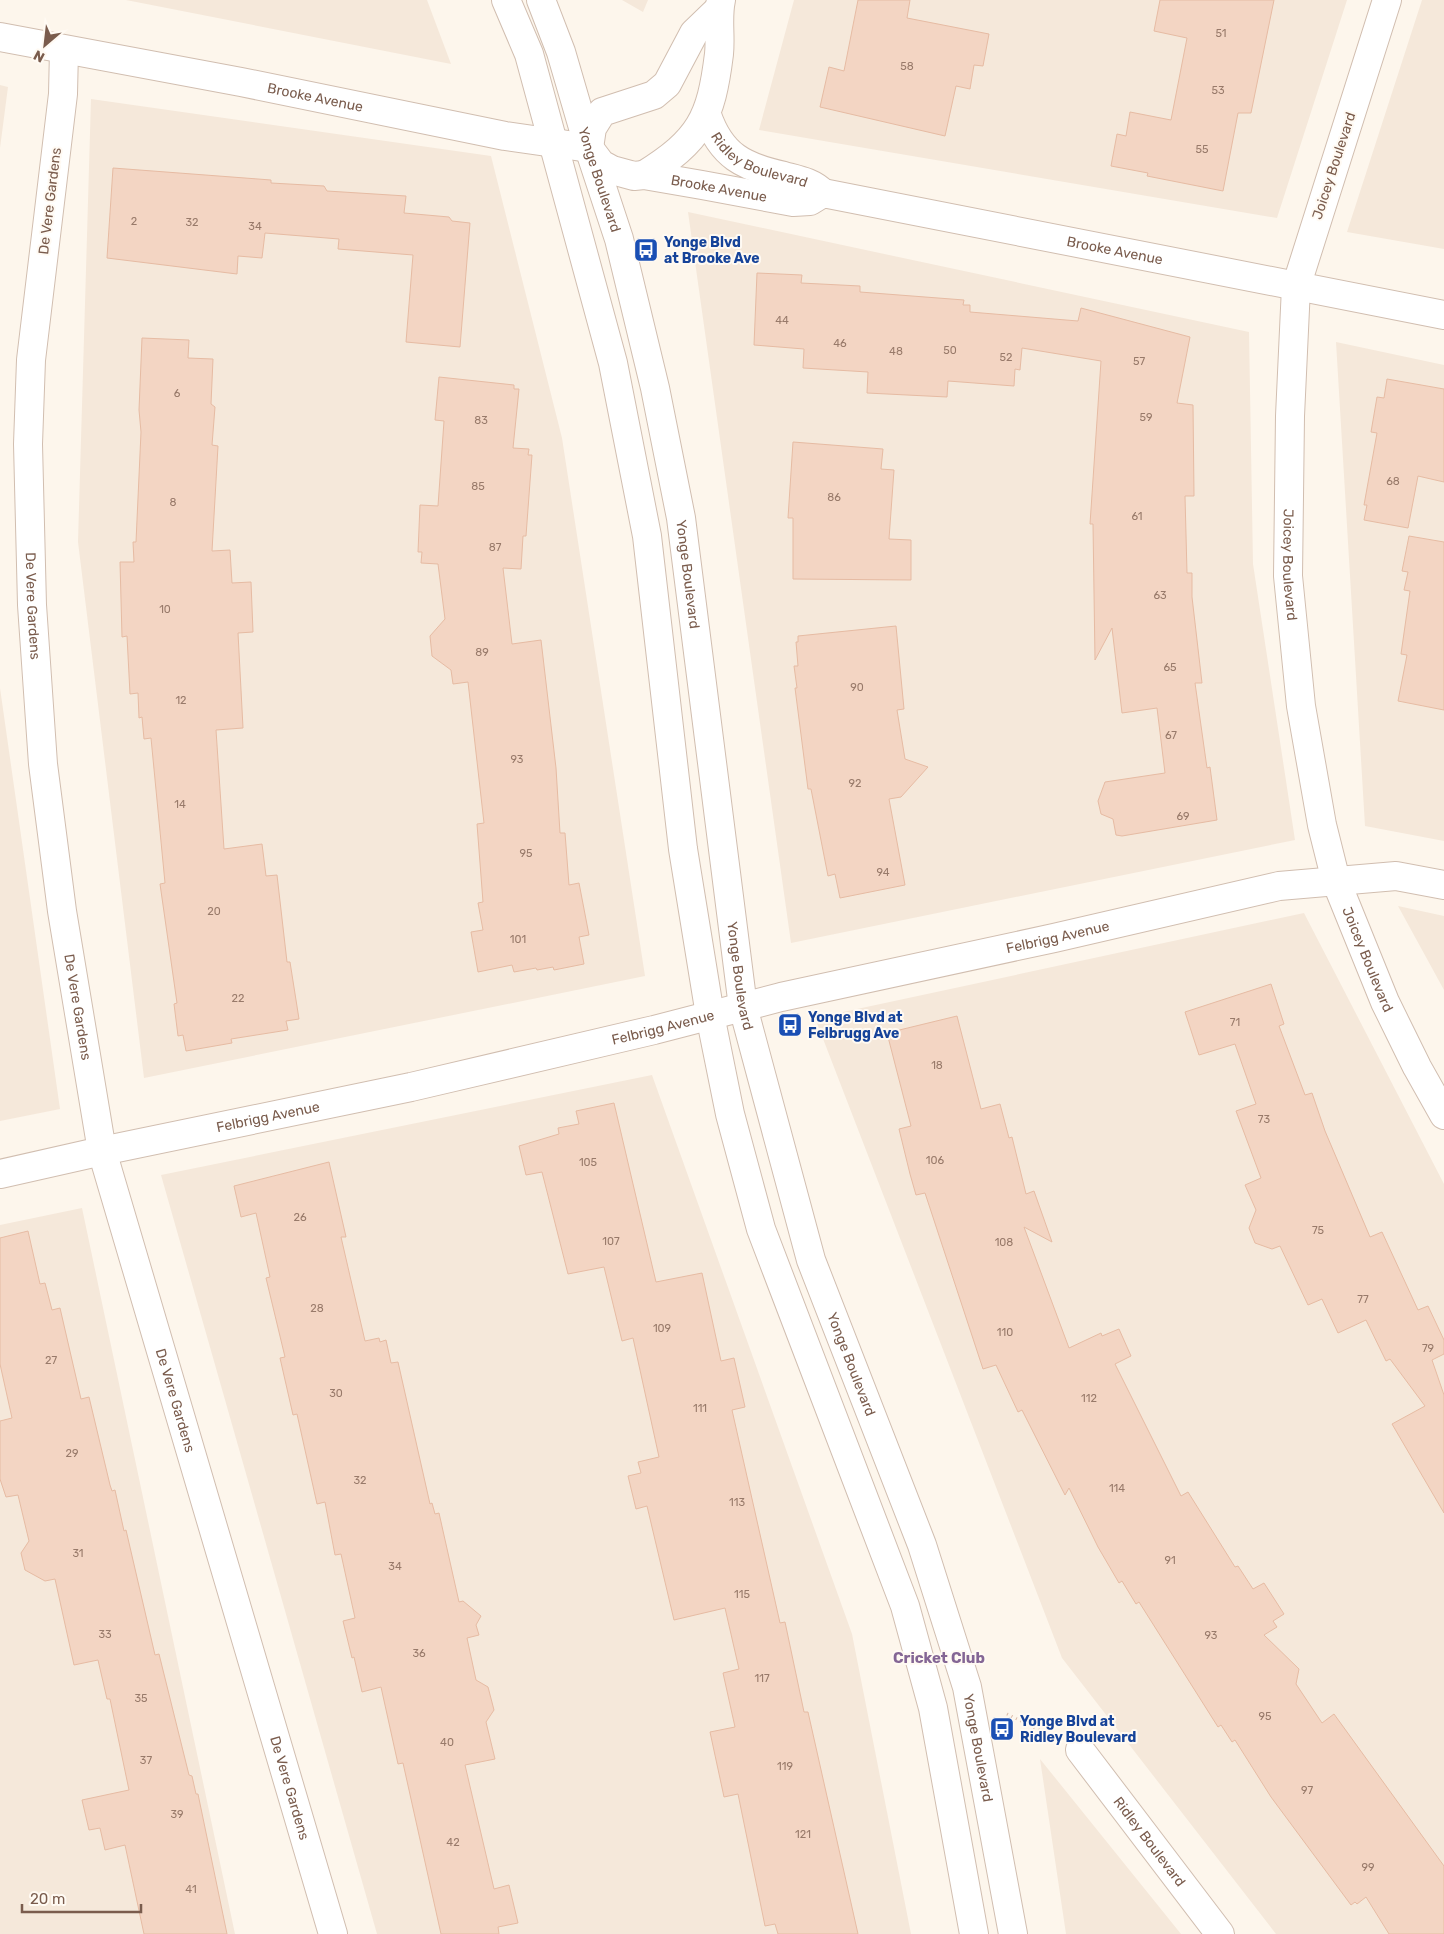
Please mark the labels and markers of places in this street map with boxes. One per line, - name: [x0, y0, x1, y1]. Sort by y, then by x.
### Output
- place label: Yonge Blvd at Brooke Ave: [664, 234, 760, 267]
- bus stop icon: Yonge Blvd at Brooke Ave: [633, 237, 659, 263]
- place label: Yonge Blvd at Felbrugg Ave: [808, 1009, 903, 1042]
- bus stop icon: Yonge Blvd at Felbrugg Ave: [777, 1012, 803, 1038]
- place label: Yonge Blvd at Ridley Boulevard: [1020, 1713, 1136, 1746]
- bus stop icon: Yonge Blvd at Ridley Boulevard: [989, 1716, 1015, 1742]

